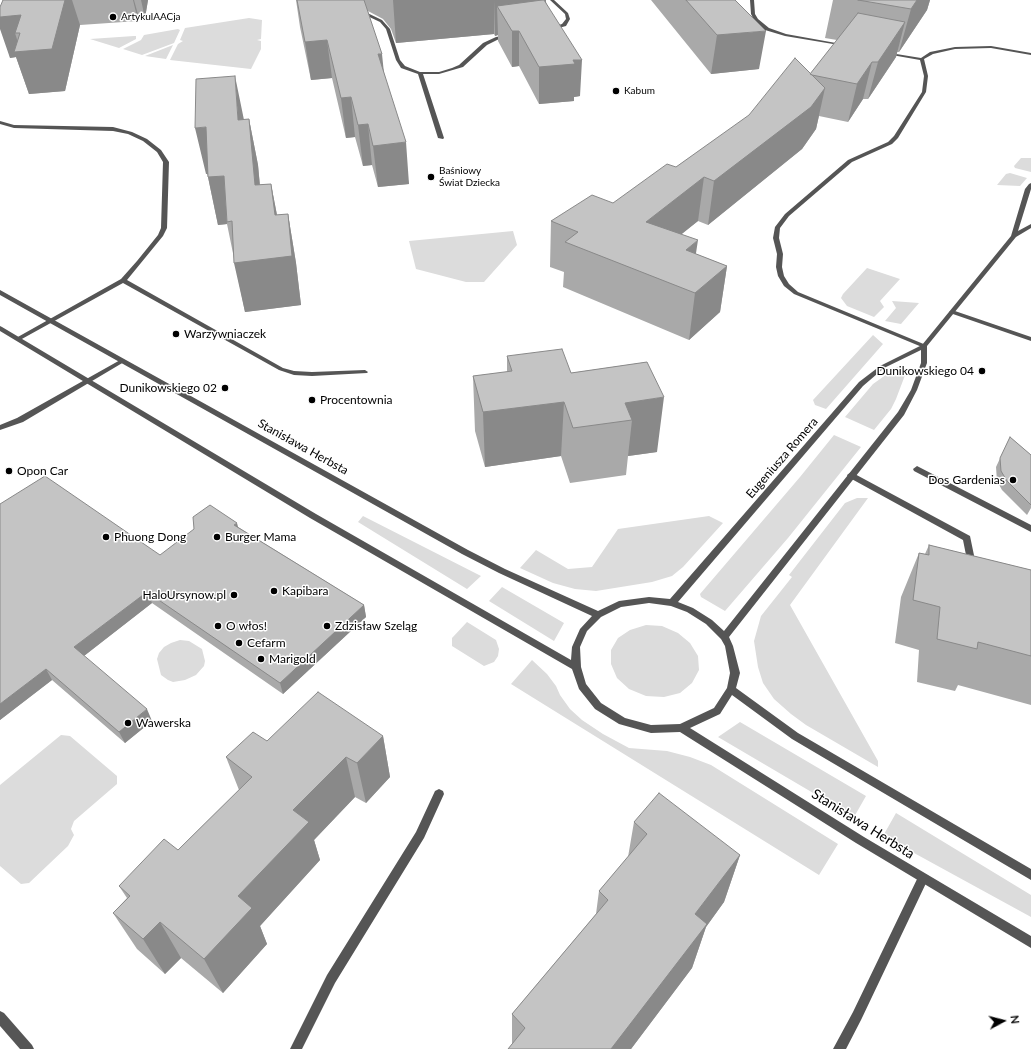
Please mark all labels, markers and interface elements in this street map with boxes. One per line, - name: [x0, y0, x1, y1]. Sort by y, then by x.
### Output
- place label: ArtykulAACja: [121, 11, 181, 23]
- marker: ArtykulAACja: [108, 12, 118, 22]
- place label: Kabum: [624, 85, 655, 97]
- marker: Kabum: [611, 86, 621, 96]
- place label: Baśniowy Świat Dziecka: [439, 165, 500, 188]
- marker: Baśniowy Świat Dziecka: [426, 172, 436, 182]
- place label: Warzywniaczek: [184, 327, 266, 341]
- marker: Warzywniaczek: [171, 329, 181, 339]
- place label: Dunikowskiego 04: [876, 364, 974, 378]
- marker: Dunikowskiego 04: [977, 366, 987, 376]
- place label: Dunikowskiego 02: [119, 381, 217, 395]
- marker: Dunikowskiego 02: [220, 383, 230, 393]
- place label: Procentownia: [320, 393, 393, 407]
- marker: Procentownia: [307, 395, 317, 405]
- street label: Eugeniusza Romera: [743, 415, 821, 501]
- street label: Stanisława Herbsta: [255, 416, 351, 478]
- place label: Opon Car: [17, 464, 68, 478]
- marker: Opon Car: [4, 466, 14, 476]
- place label: Dos Gardenias: [928, 473, 1005, 487]
- marker: Dos Gardenias: [1008, 475, 1018, 485]
- place label: Phuong Dong: [114, 530, 186, 544]
- place label: Burger Mama: [225, 530, 296, 544]
- marker: Phuong Dong: [101, 532, 111, 542]
- marker: Burger Mama: [212, 532, 222, 542]
- place label: Kapibara: [282, 584, 328, 598]
- marker: Kapibara: [269, 586, 279, 596]
- place label: HaloUrsynow.pl: [142, 588, 226, 602]
- marker: HaloUrsynow.pl: [229, 590, 239, 600]
- place label: O włos!: [226, 619, 267, 633]
- place label: Zdzisław Szeląg: [335, 619, 417, 633]
- marker: O włos!: [213, 621, 223, 631]
- marker: Zdzisław Szeląg: [322, 621, 332, 631]
- place label: Cefarm: [247, 636, 286, 650]
- marker: Cefarm: [234, 638, 244, 648]
- place label: Marigold: [269, 652, 316, 666]
- marker: Marigold: [256, 654, 266, 664]
- place label: Wawerska: [136, 716, 191, 730]
- marker: Wawerska: [123, 718, 133, 728]
- street label: Stanisława Herbsta: [809, 786, 917, 862]
- north arrow: [983, 1001, 1023, 1041]
- text: N: [1008, 1014, 1022, 1024]

